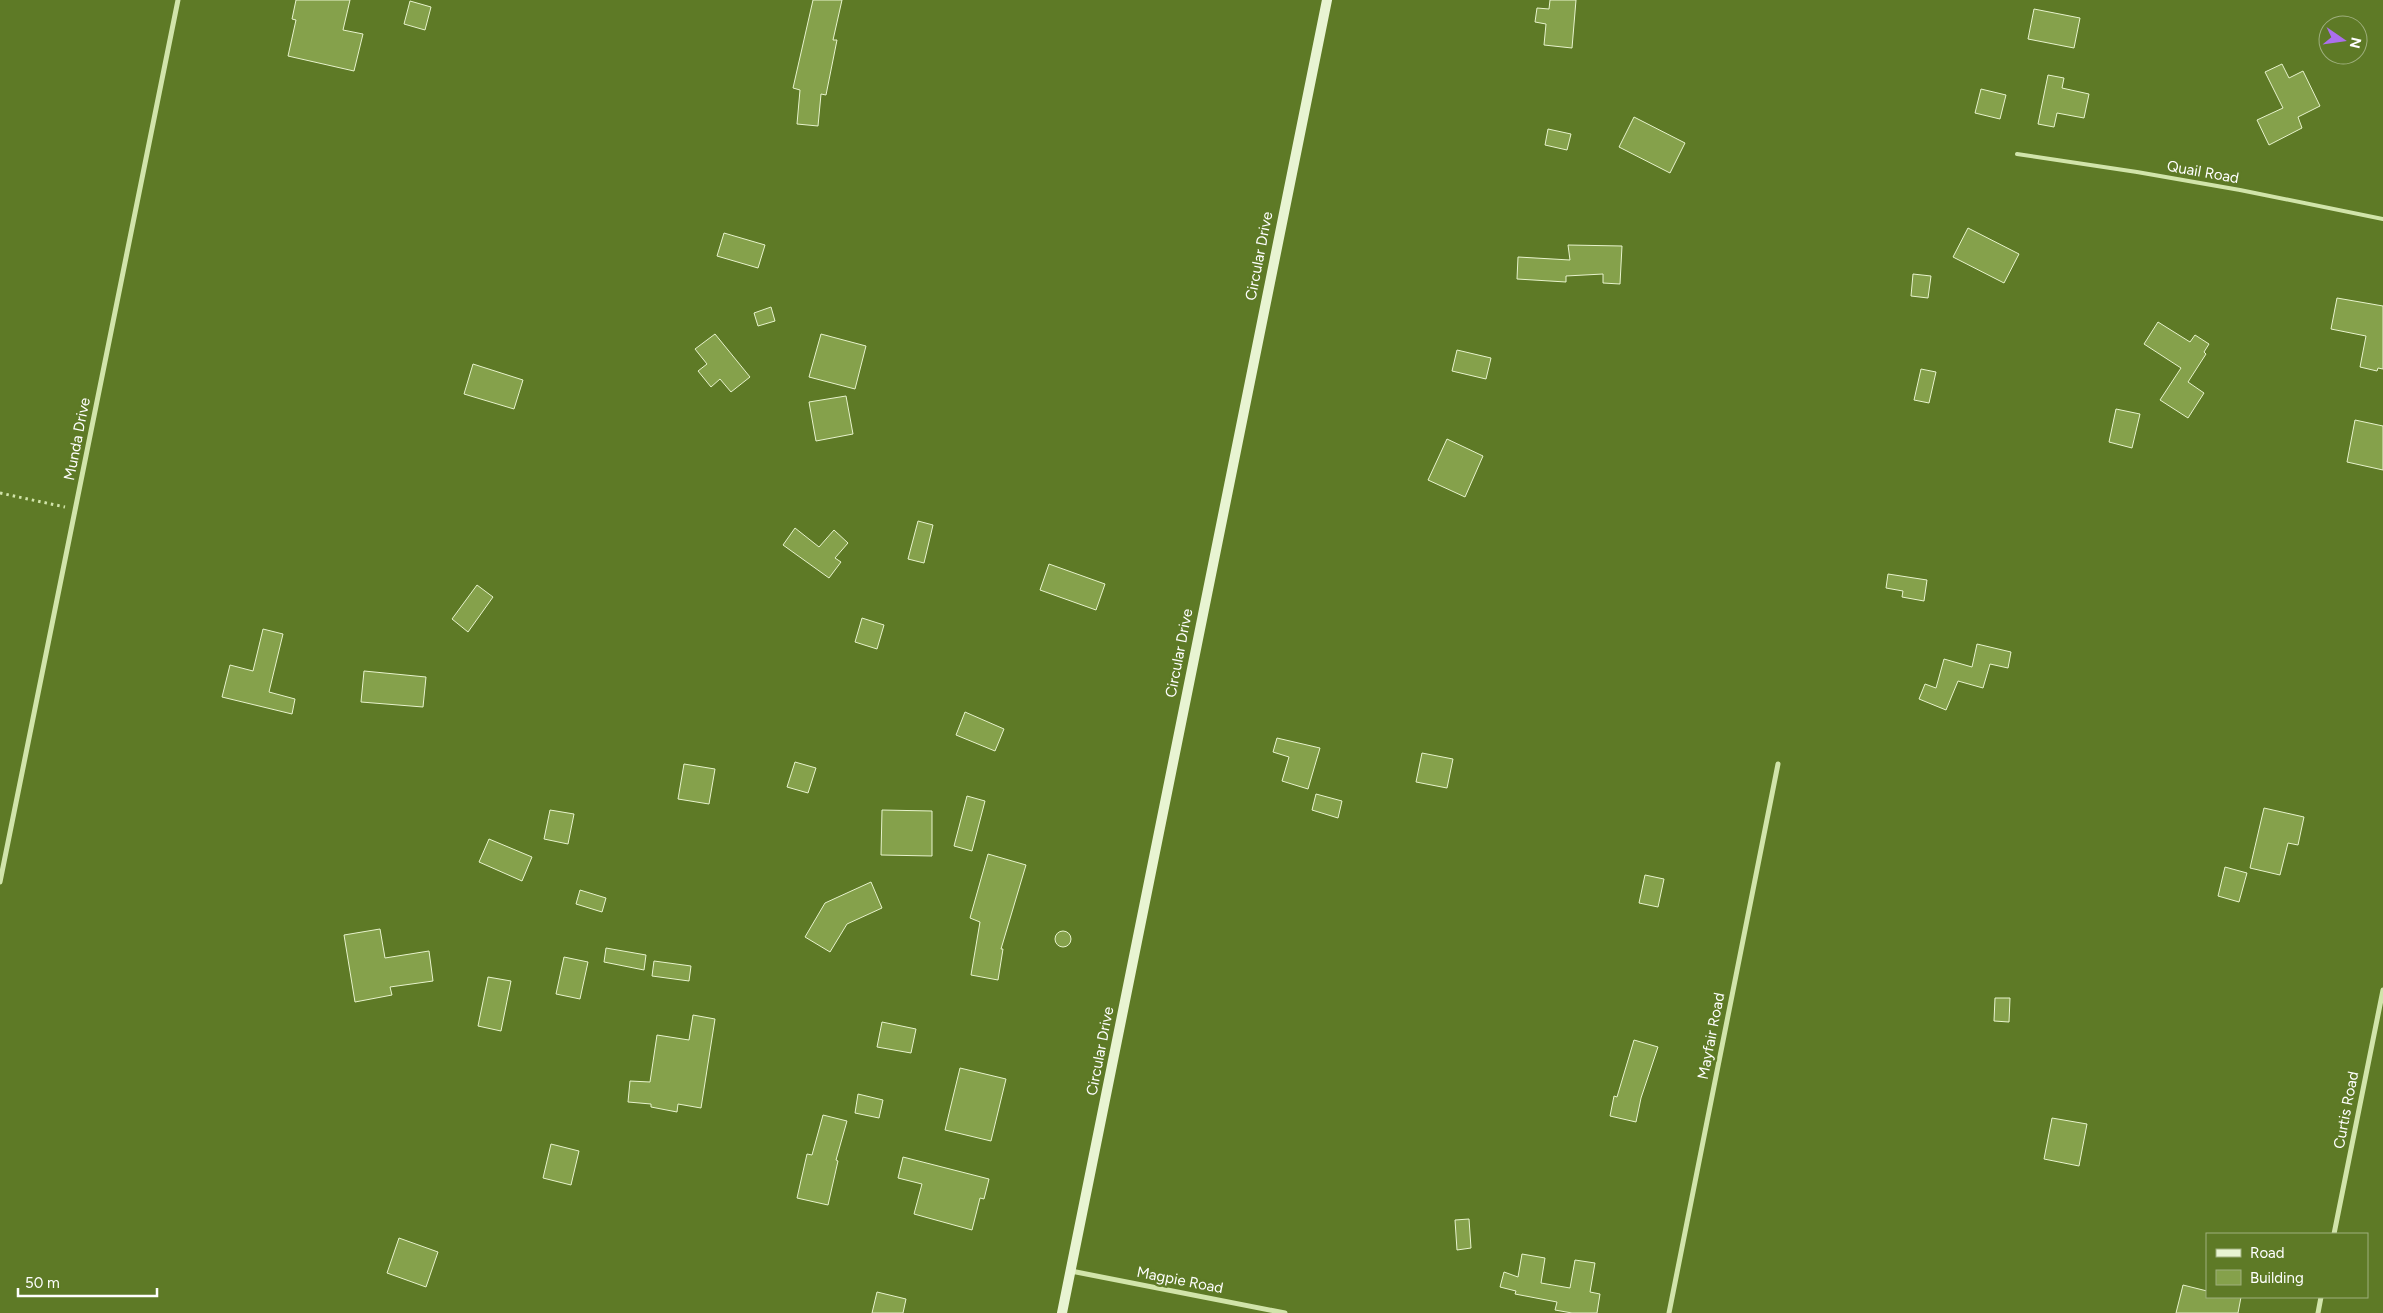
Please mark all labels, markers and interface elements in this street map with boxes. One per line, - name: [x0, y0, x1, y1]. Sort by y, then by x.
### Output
- north arrow: [2318, 15, 2368, 65]
- text: N: [2346, 36, 2365, 50]
- street label: Quail Road: [2166, 157, 2240, 187]
- street label: Circular Drive: [1242, 210, 1276, 302]
- street label: Munda Drive: [60, 396, 94, 482]
- street label: Circular Drive: [1162, 607, 1196, 699]
- street label: Mayfair Road: [1694, 991, 1728, 1081]
- street label: Circular Drive: [1083, 1005, 1117, 1097]
- street label: Curtis Road: [2330, 1070, 2362, 1150]
- legend: [2206, 1233, 2368, 1298]
- text: Road: [2250, 1244, 2285, 1262]
- street label: Magpie Road: [1135, 1263, 1225, 1297]
- scale bar: [18, 1266, 156, 1298]
- text: Building: [2250, 1269, 2304, 1287]
- text: 50 m: [25, 1274, 60, 1292]

